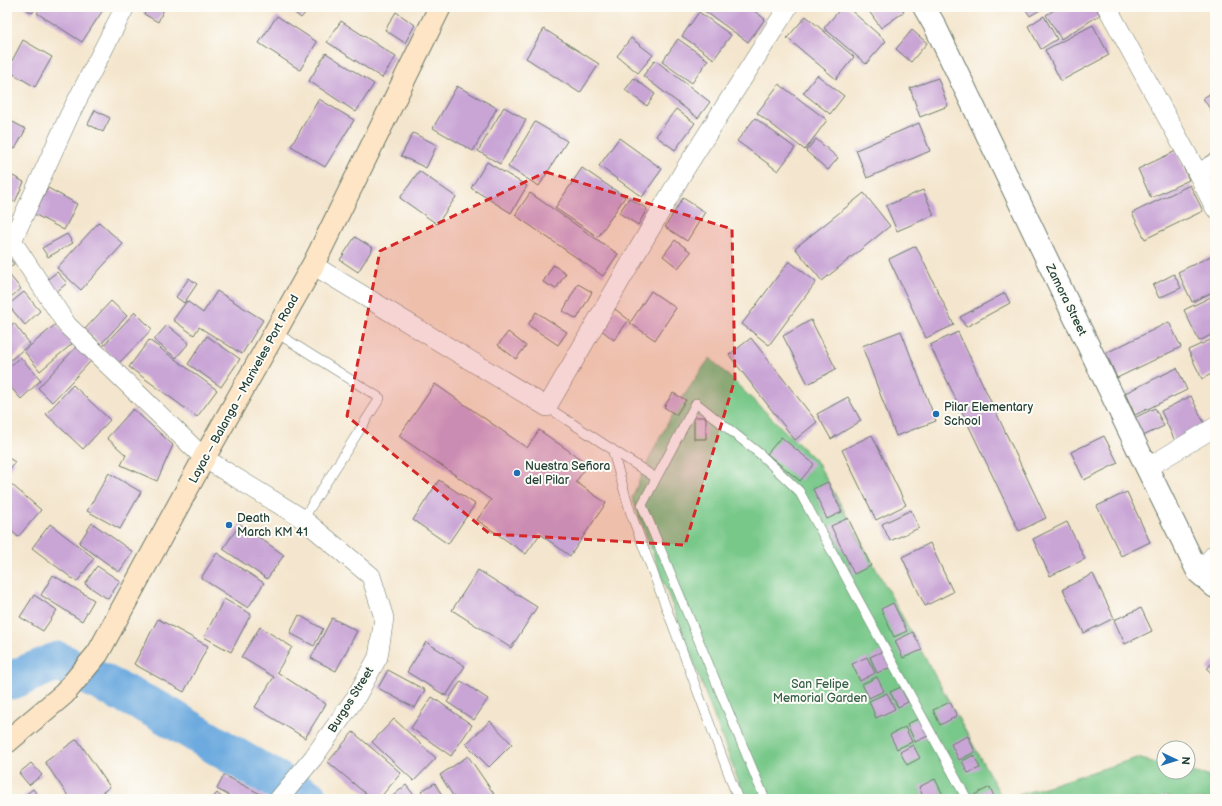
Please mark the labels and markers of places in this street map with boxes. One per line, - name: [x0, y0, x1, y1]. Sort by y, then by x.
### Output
- place label: Pilar Elementary School: [944, 400, 1034, 429]
- marker: Pilar Elementary School: [931, 409, 941, 419]
- place label: Nuestra Señora del Pilar: [525, 459, 610, 488]
- marker: Nuestra Señora del Pilar: [512, 468, 522, 478]
- place label: Death March KM 41: [237, 511, 308, 540]
- marker: Death March KM 41: [224, 520, 234, 530]

